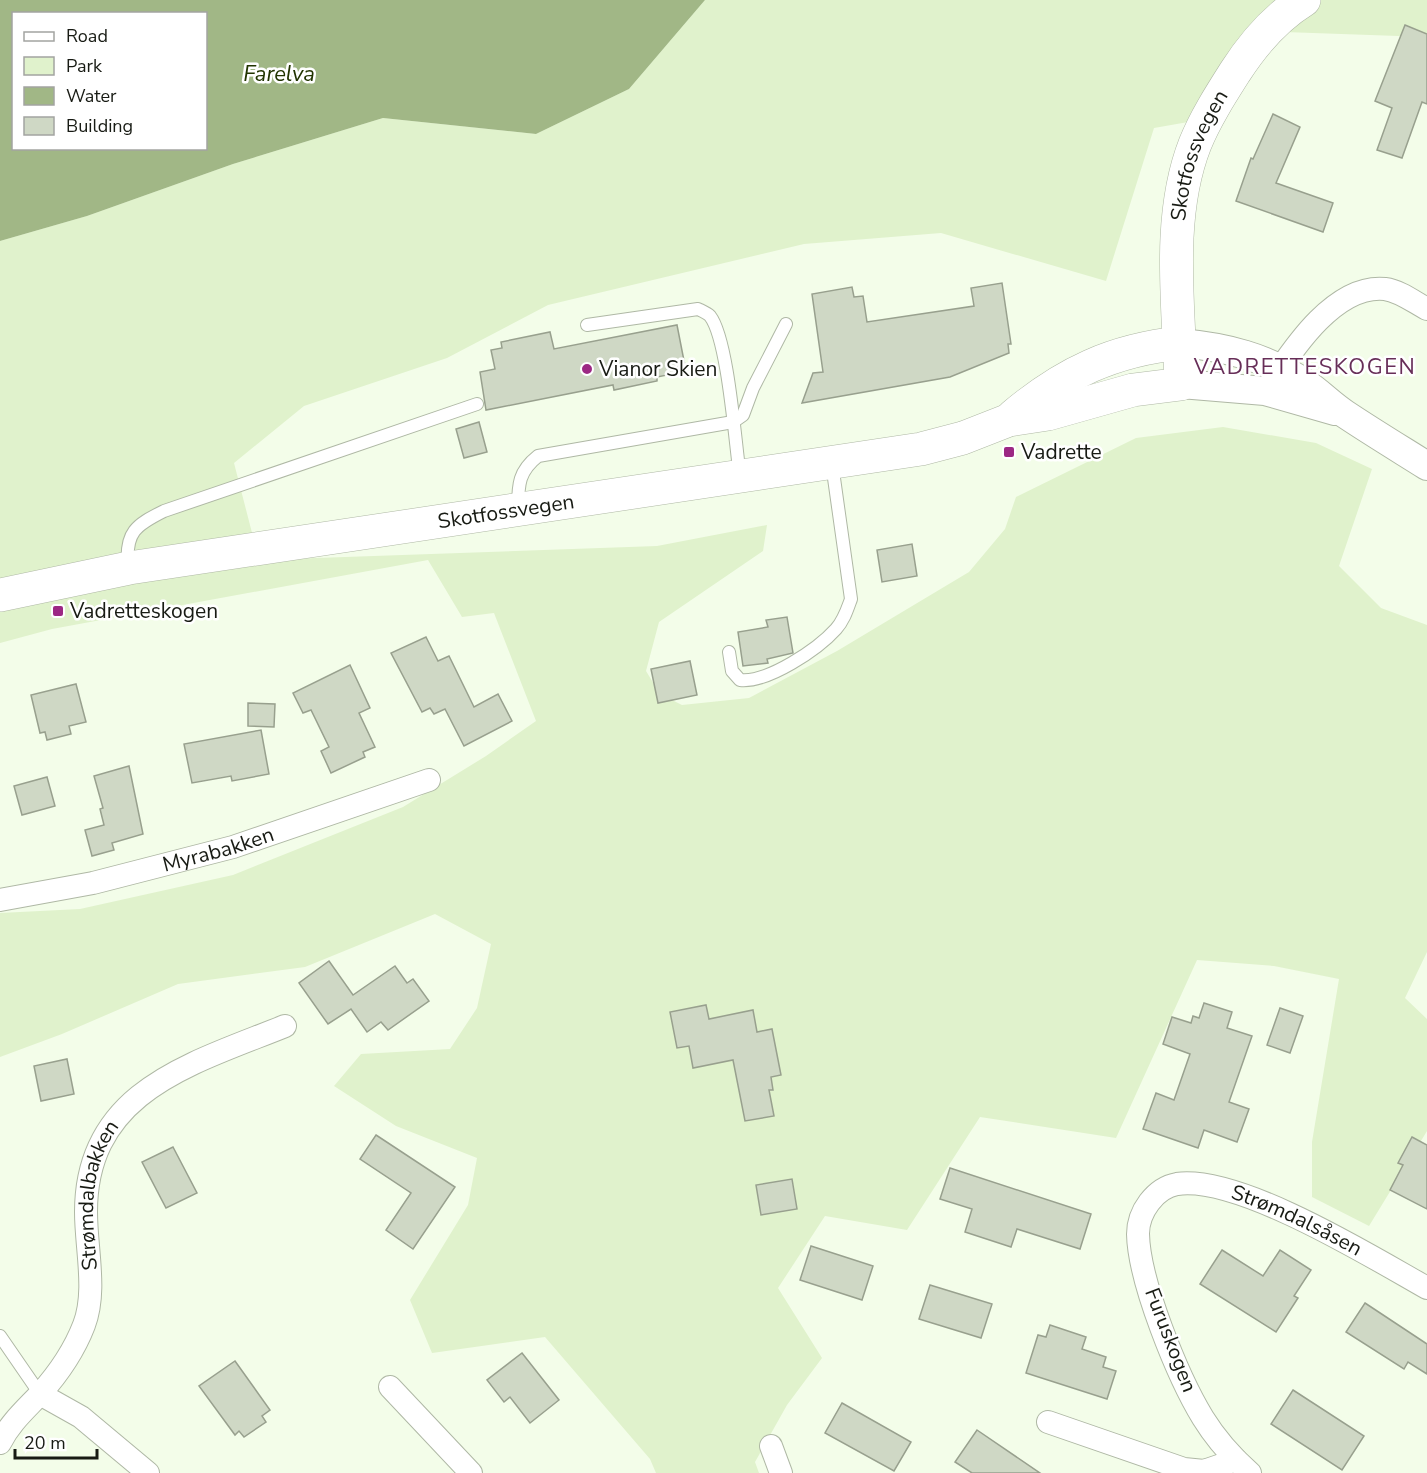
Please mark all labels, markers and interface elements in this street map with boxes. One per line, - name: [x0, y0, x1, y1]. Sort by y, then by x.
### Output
- legend: [12, 12, 207, 150]
- text: Road: [66, 24, 108, 48]
- text: Park: [66, 54, 103, 78]
- water label: Farelva: [243, 59, 315, 89]
- text: Water: [66, 84, 117, 108]
- street label: Skotfossvegen: [1164, 85, 1234, 222]
- text: Building: [66, 114, 133, 138]
- district label: VADRETTESKOGEN: [1193, 352, 1416, 382]
- place label: Vianor Skien: [598, 355, 717, 383]
- marker: Vianor Skien: [580, 362, 594, 376]
- place label: Vadrette: [1020, 438, 1102, 466]
- marker: Vadrette: [1002, 445, 1016, 459]
- street label: Skotfossvegen: [436, 487, 576, 535]
- place label: Vadretteskogen: [69, 597, 218, 625]
- marker: Vadretteskogen: [51, 604, 65, 618]
- street label: Myrabakken: [159, 820, 277, 879]
- street label: Strømdalbakken: [72, 1114, 125, 1272]
- street label: Strømdalsåsen: [1228, 1178, 1367, 1262]
- street label: Furuskogen: [1138, 1284, 1204, 1396]
- scale bar: [15, 1422, 98, 1460]
- text: 20 m: [24, 1431, 66, 1455]

